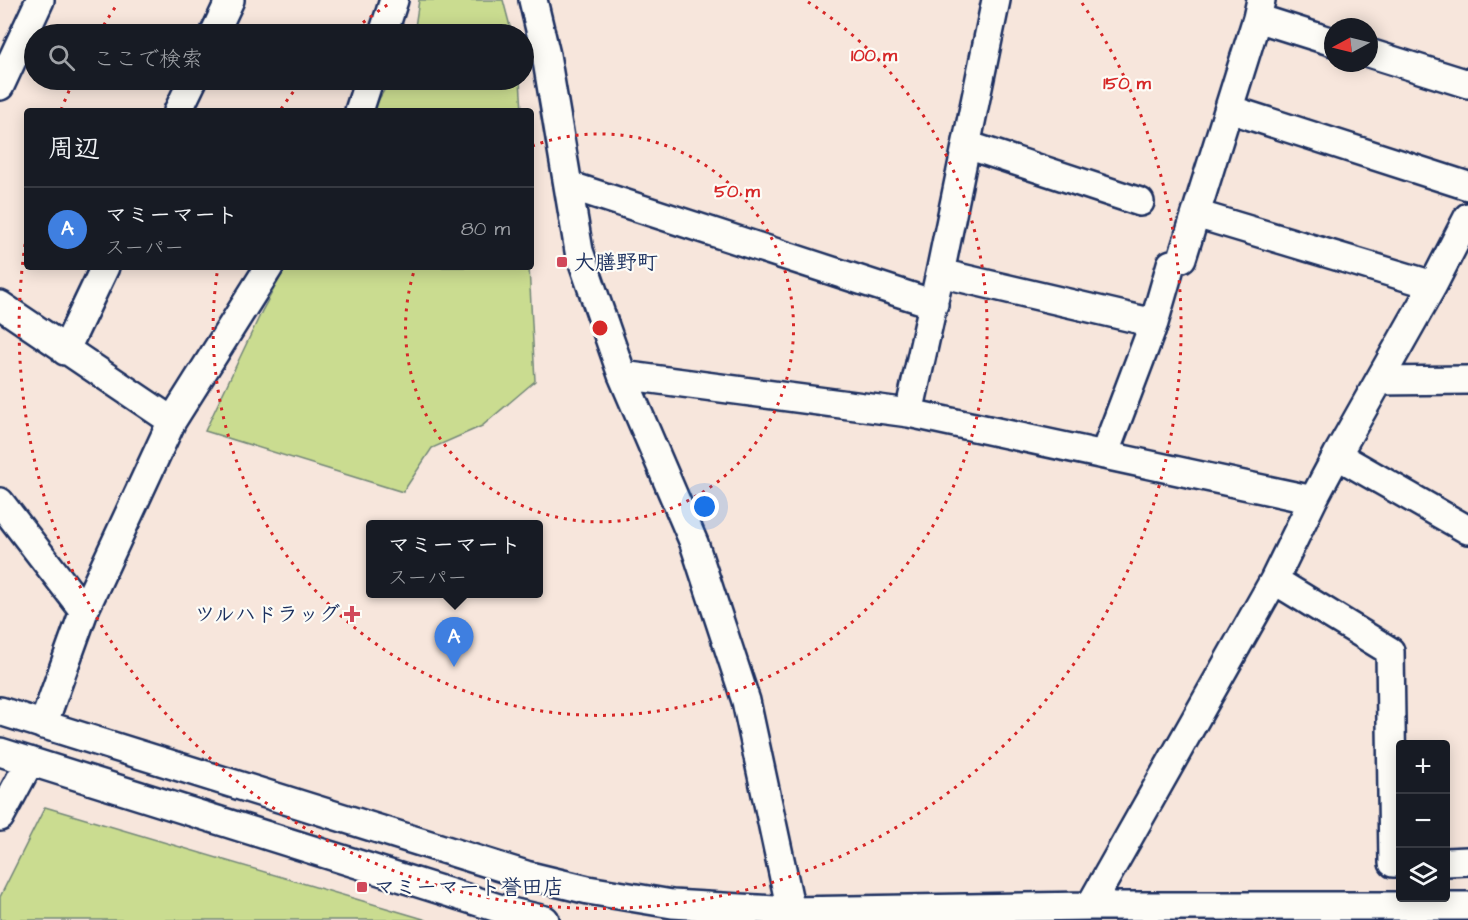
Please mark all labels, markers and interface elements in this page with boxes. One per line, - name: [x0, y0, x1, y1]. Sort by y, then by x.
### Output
- north arrow: [1324, 18, 1378, 72]
- search box: [24, 24, 534, 90]
- icon: search: [45, 41, 78, 74]
- text: 100 m: [851, 43, 898, 68]
- text: ここで検索: [93, 44, 203, 75]
- text: 150 m: [1103, 71, 1152, 96]
- text: 周辺: [48, 131, 100, 167]
- text: 50 m: [714, 179, 761, 204]
- text: マミーマート: [105, 200, 238, 231]
- text: A: [61, 215, 74, 243]
- text: 80 m: [461, 215, 510, 243]
- text: スーパー: [105, 234, 184, 262]
- place label: 大膳野町: [574, 248, 658, 277]
- marker: 大膳野町: [555, 255, 569, 269]
- centre of rings: [590, 318, 610, 338]
- your location: [690, 492, 719, 521]
- popup: [366, 520, 543, 598]
- text: マミーマート: [388, 530, 521, 561]
- text: スーパー: [388, 564, 467, 592]
- place label: ツルハドラッグ: [194, 600, 340, 629]
- marker: ツルハドラッグ: [345, 607, 359, 621]
- pin: A: [434, 618, 474, 667]
- map controls: [1396, 740, 1450, 902]
- button: +: [1396, 740, 1450, 794]
- button: −: [1396, 794, 1450, 848]
- button: layers: [1396, 848, 1450, 902]
- place label: マミーマート誉田店: [374, 873, 564, 902]
- marker: マミーマート誉田店: [355, 880, 369, 894]

